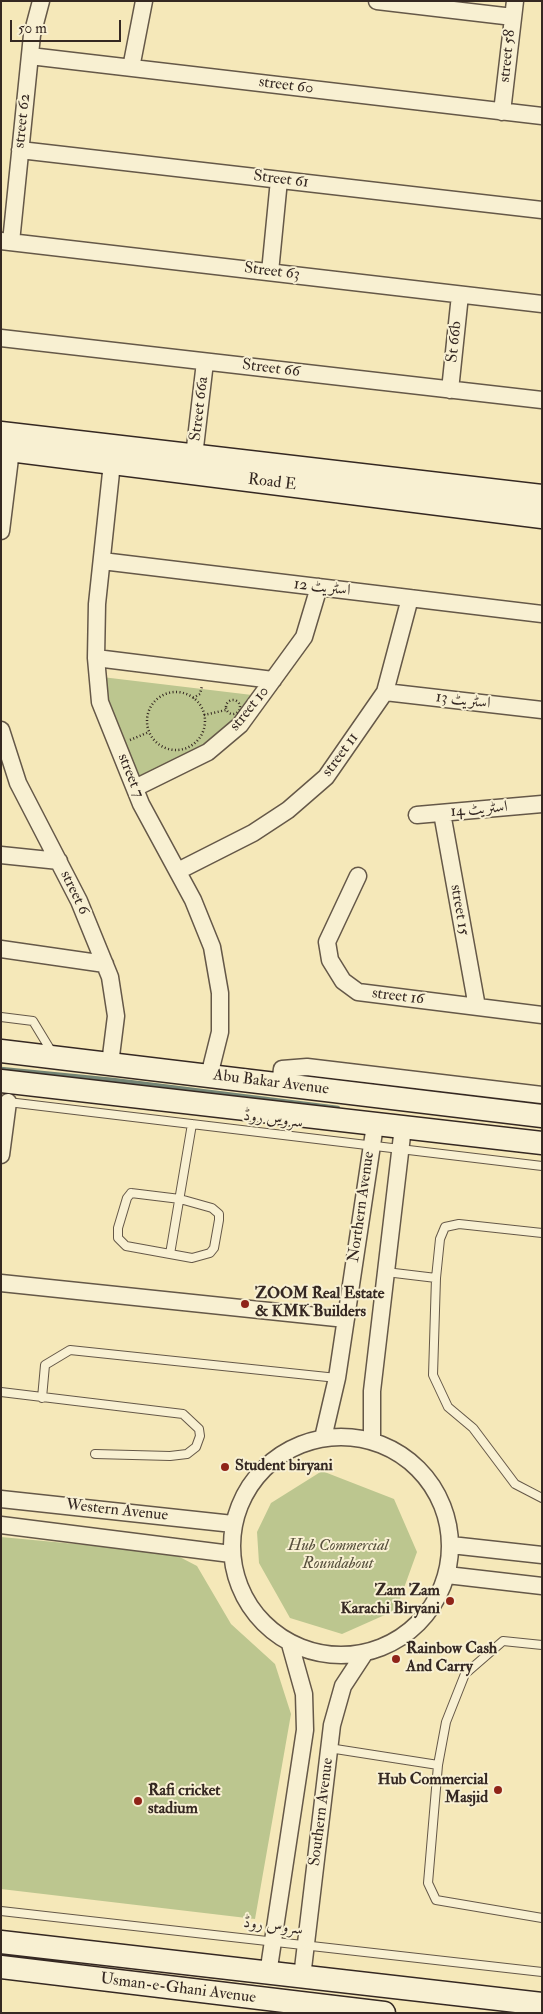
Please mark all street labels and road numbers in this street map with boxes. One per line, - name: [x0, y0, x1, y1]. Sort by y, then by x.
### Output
- street label: street 58: [496, 29, 520, 83]
- street label: street 60: [258, 73, 314, 99]
- street label: street 62: [11, 93, 35, 149]
- street label: Street 61: [252, 167, 310, 193]
- street label: Street 63: [243, 259, 301, 285]
- street label: St 66b: [443, 320, 467, 364]
- street label: Street 66: [241, 356, 301, 382]
- street label: Street 66a: [187, 376, 213, 442]
- street label: Road E: [247, 471, 297, 495]
- street label: اسٹریٹ 12: [293, 575, 351, 601]
- street label: street 10: [226, 683, 274, 735]
- street label: اسٹریٹ 13: [435, 688, 491, 714]
- street label: street 11: [319, 729, 363, 781]
- street label: street 7: [113, 751, 147, 801]
- street label: اسٹریٹ 14: [450, 798, 508, 822]
- street label: street 6: [55, 868, 93, 918]
- street label: street 15: [445, 883, 473, 937]
- street label: street 16: [371, 984, 425, 1010]
- street label: Abu Bakar Avenue: [212, 1066, 330, 1100]
- street label: سروس روڈ: [242, 1107, 304, 1133]
- street label: Northern Avenue: [345, 1150, 379, 1264]
- street label: Western Avenue: [65, 1496, 169, 1526]
- street label: Southern Avenue: [306, 1757, 338, 1867]
- street label: سروس روڈ: [242, 1914, 304, 1940]
- street label: Usman-e-Ghani Avenue: [99, 1970, 257, 2008]

